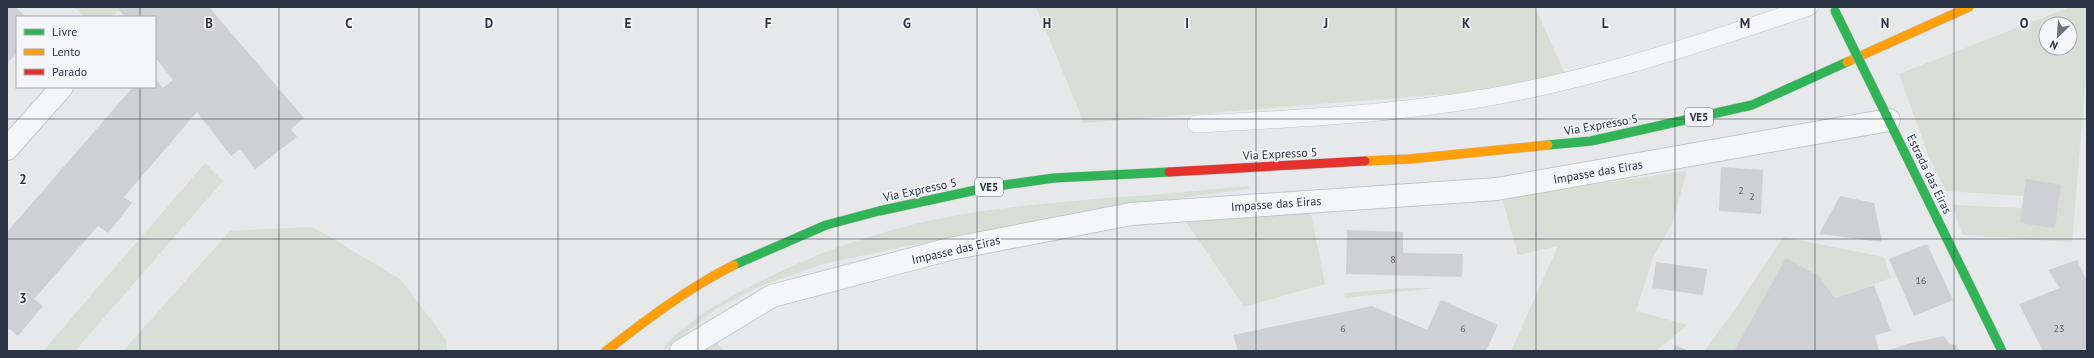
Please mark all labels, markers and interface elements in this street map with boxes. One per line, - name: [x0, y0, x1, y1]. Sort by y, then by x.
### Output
- text: B: [205, 15, 213, 32]
- text: C: [345, 15, 353, 32]
- text: D: [485, 15, 493, 32]
- text: E: [625, 15, 632, 32]
- text: F: [765, 15, 772, 32]
- text: G: [903, 15, 911, 32]
- text: H: [1043, 15, 1051, 32]
- text: I: [1185, 15, 1189, 32]
- text: J: [1323, 15, 1328, 32]
- text: K: [1462, 15, 1470, 32]
- text: L: [1602, 15, 1609, 32]
- text: M: [1740, 15, 1750, 32]
- text: N: [1881, 15, 1889, 32]
- text: O: [2020, 15, 2029, 32]
- legend: [16, 16, 156, 88]
- north arrow: [2038, 16, 2078, 56]
- text: Livre: [52, 24, 77, 39]
- text: N: [2048, 37, 2060, 53]
- text: Lento: [52, 44, 81, 59]
- text: Parado: [52, 64, 87, 79]
- road number: VE5: [1685, 108, 1713, 126]
- street label: Via Expresso 5: [1562, 111, 1639, 139]
- street label: Estrada das Eiras: [1904, 132, 1955, 216]
- street label: Via Expresso 5: [1241, 144, 1318, 163]
- street label: Impasse das Eiras: [1552, 156, 1644, 187]
- text: 2: [19, 171, 27, 188]
- street label: Via Expresso 5: [881, 174, 958, 205]
- road number: VE5: [975, 178, 1003, 196]
- house number: 2: [1738, 184, 1744, 197]
- house number: 2: [1749, 190, 1755, 203]
- street label: Impasse das Eiras: [1230, 193, 1322, 214]
- street label: Impasse das Eiras: [910, 232, 1002, 267]
- house number: 8: [1390, 253, 1396, 266]
- house number: 16: [1916, 274, 1926, 287]
- text: 3: [19, 290, 27, 307]
- house number: 6: [1340, 322, 1346, 335]
- house number: 6: [1460, 322, 1466, 335]
- house number: 23: [2054, 322, 2064, 335]

